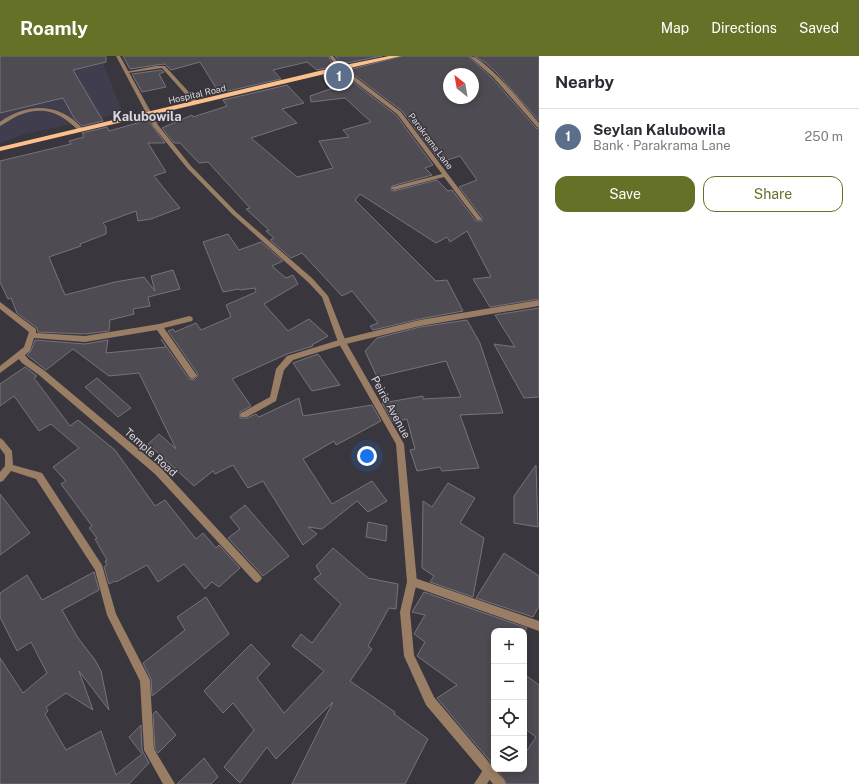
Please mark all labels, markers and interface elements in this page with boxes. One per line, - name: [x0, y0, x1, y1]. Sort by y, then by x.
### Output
- text: Roamly: [20, 17, 88, 39]
- text: Map: [661, 20, 689, 36]
- text: Directions: [711, 20, 777, 36]
- text: Saved: [799, 20, 839, 36]
- pin: 1: [326, 61, 352, 91]
- north arrow: [443, 68, 479, 104]
- text: Nearby: [555, 72, 614, 92]
- street label: Hospital Road: [167, 82, 227, 106]
- district label: Kalubowila: [112, 109, 182, 124]
- street label: Parakrama Lane: [406, 111, 456, 171]
- text: Seylan Kalubowila: [593, 121, 725, 138]
- text: 1: [565, 129, 571, 144]
- text: 250 m: [805, 129, 843, 144]
- text: Bank · Parakrama Lane: [593, 138, 731, 153]
- button: Save: [555, 176, 695, 212]
- button: Share: [703, 176, 843, 212]
- street label: Peiris Avenue: [369, 374, 413, 440]
- street label: Temple Road: [122, 425, 180, 479]
- your location: [357, 446, 377, 466]
- map controls: [491, 628, 527, 772]
- button: +: [491, 628, 527, 664]
- button: −: [491, 664, 527, 700]
- button: locate: [491, 700, 527, 736]
- button: layers: [491, 736, 527, 772]

